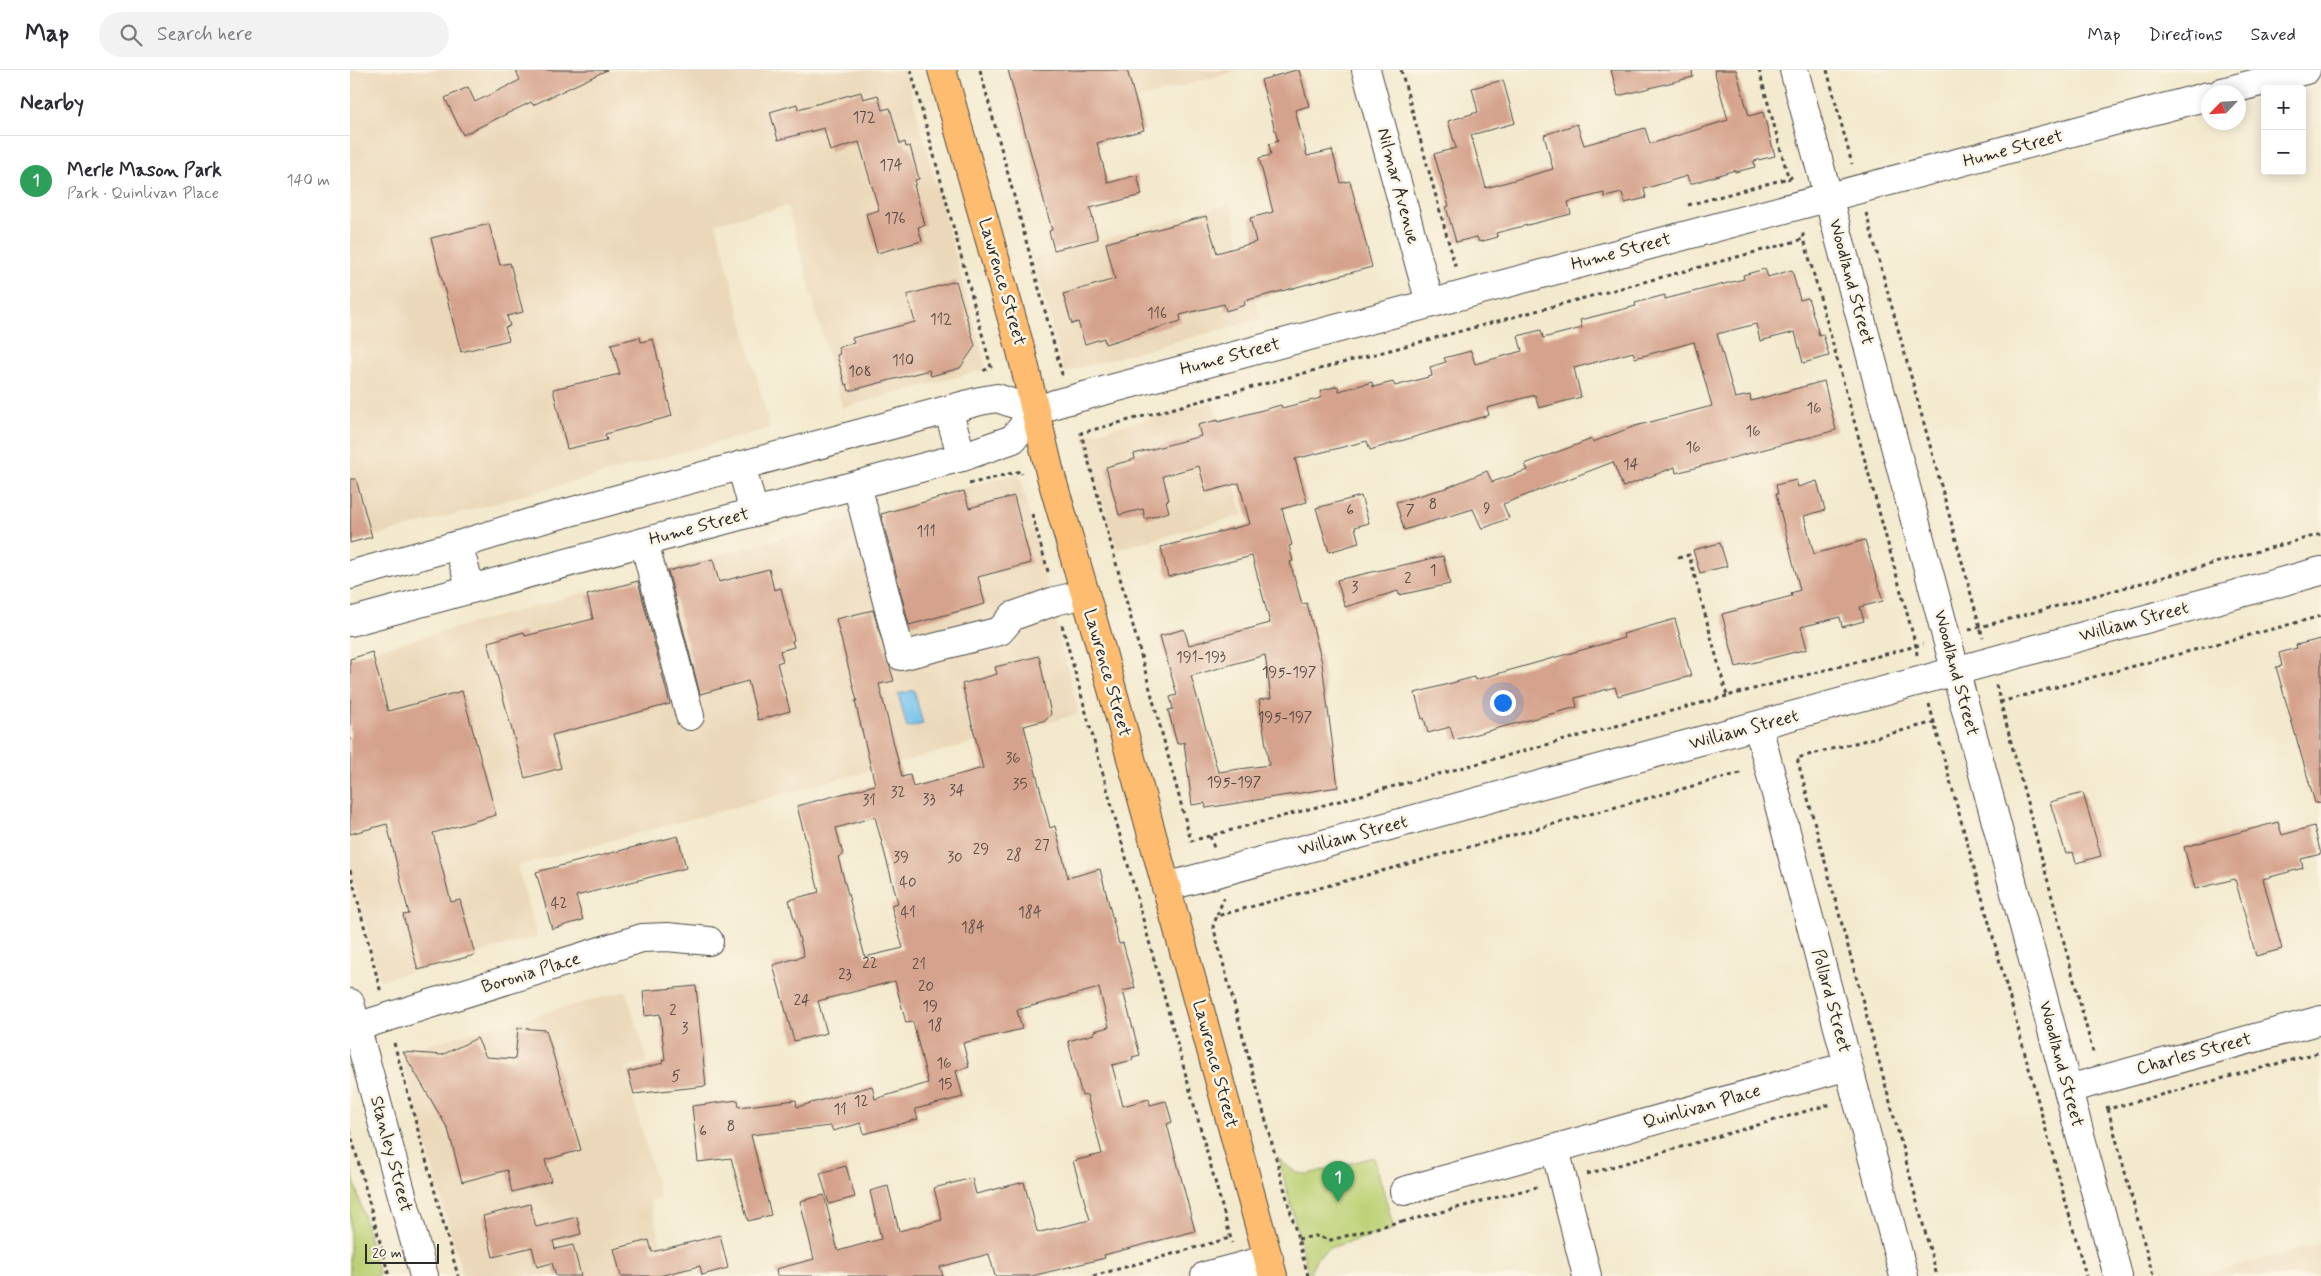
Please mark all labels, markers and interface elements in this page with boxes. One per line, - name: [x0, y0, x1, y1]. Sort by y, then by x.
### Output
- search box: [99, 12, 449, 57]
- text: Map: [25, 19, 69, 50]
- icon: search: [117, 21, 145, 49]
- text: Search here: [157, 22, 253, 47]
- text: Map: [2088, 23, 2121, 47]
- text: Directions: [2149, 23, 2223, 47]
- text: Saved: [2251, 23, 2296, 47]
- north arrow: [2201, 85, 2246, 130]
- map controls: [2261, 85, 2306, 175]
- button: +: [2261, 85, 2306, 130]
- text: Nearby: [20, 89, 84, 117]
- house number: 172: [852, 108, 876, 128]
- street label: Hume Street: [1960, 124, 2066, 174]
- street label: Nilmar Avenue: [1371, 125, 1425, 247]
- button: −: [2261, 130, 2306, 175]
- house number: 174: [879, 156, 903, 176]
- text: Merle Mason Park: [67, 158, 222, 183]
- text: 1: [32, 170, 40, 191]
- text: 140 m: [286, 170, 330, 191]
- text: Park · Quinlivan Place: [67, 183, 219, 204]
- house number: 176: [884, 209, 906, 229]
- street label: Lawrence Street: [972, 215, 1032, 349]
- street label: Woodland Street: [1823, 216, 1879, 348]
- street label: Hume Street: [1568, 227, 1674, 277]
- house number: 116: [1147, 304, 1167, 324]
- house number: 112: [930, 310, 952, 330]
- street label: Hume Street: [1177, 332, 1283, 382]
- house number: 110: [892, 351, 914, 371]
- house number: 108: [848, 362, 872, 382]
- house number: 16: [1806, 399, 1822, 419]
- house number: 16: [1745, 422, 1761, 442]
- house number: 16: [1685, 438, 1701, 458]
- house number: 14: [1623, 455, 1639, 475]
- house number: 8: [1429, 495, 1437, 515]
- house number: 9: [1483, 499, 1491, 519]
- house number: 6: [1346, 501, 1354, 521]
- house number: 7: [1405, 501, 1415, 521]
- street label: Hume Street: [646, 502, 752, 552]
- house number: 111: [917, 522, 936, 542]
- house number: 1: [1430, 561, 1436, 581]
- house number: 2: [1404, 569, 1412, 589]
- house number: 3: [1352, 578, 1359, 598]
- street label: William Street: [2077, 596, 2192, 648]
- street label: Lawrence Street: [1077, 606, 1137, 740]
- street label: Woodland Street: [1928, 607, 1984, 739]
- house number: 191-193: [1176, 648, 1226, 668]
- house number: 195-197: [1262, 663, 1316, 683]
- your location: [1490, 690, 1516, 716]
- street label: William Street: [1687, 704, 1802, 756]
- house number: 195-197: [1258, 708, 1312, 728]
- house number: 36: [1005, 749, 1021, 769]
- house number: 195-197: [1207, 773, 1261, 793]
- house number: 35: [1013, 775, 1027, 795]
- house number: 34: [949, 781, 965, 801]
- house number: 32: [891, 783, 905, 803]
- house number: 33: [922, 790, 936, 810]
- house number: 31: [862, 791, 876, 811]
- street label: William Street: [1296, 810, 1411, 862]
- house number: 27: [1035, 836, 1050, 856]
- house number: 29: [973, 840, 989, 860]
- house number: 28: [1006, 846, 1022, 866]
- house number: 39: [893, 848, 909, 868]
- house number: 30: [947, 848, 963, 868]
- house number: 40: [899, 873, 917, 893]
- house number: 42: [551, 894, 567, 914]
- house number: 41: [900, 903, 916, 923]
- house number: 184: [1018, 903, 1042, 923]
- house number: 184: [961, 918, 985, 938]
- street label: Pollard Street: [1806, 946, 1856, 1056]
- street label: Boronia Place: [479, 947, 583, 999]
- house number: 22: [862, 954, 878, 974]
- house number: 21: [912, 955, 926, 975]
- house number: 23: [838, 965, 852, 985]
- house number: 20: [918, 977, 934, 997]
- house number: 24: [794, 991, 810, 1011]
- house number: 19: [922, 997, 938, 1017]
- street label: Lawrence Street: [1186, 997, 1244, 1131]
- street label: Woodland Street: [2033, 998, 2089, 1130]
- house number: 2: [669, 1001, 677, 1021]
- house number: 18: [928, 1016, 942, 1036]
- house number: 3: [682, 1019, 689, 1039]
- street label: Charles Street: [2134, 1027, 2254, 1081]
- house number: 16: [936, 1054, 952, 1074]
- house number: 5: [671, 1067, 681, 1087]
- house number: 15: [938, 1075, 952, 1095]
- street label: Quinlivan Place: [1640, 1079, 1764, 1135]
- house number: 12: [854, 1092, 868, 1112]
- street label: Stanley Street: [364, 1093, 418, 1215]
- house number: 11: [833, 1100, 847, 1120]
- house number: 8: [727, 1117, 735, 1137]
- house number: 6: [699, 1122, 707, 1142]
- pin: 1: [1322, 1161, 1354, 1202]
- scale bar: [365, 1241, 439, 1264]
- text: 20 m: [372, 1244, 402, 1262]

